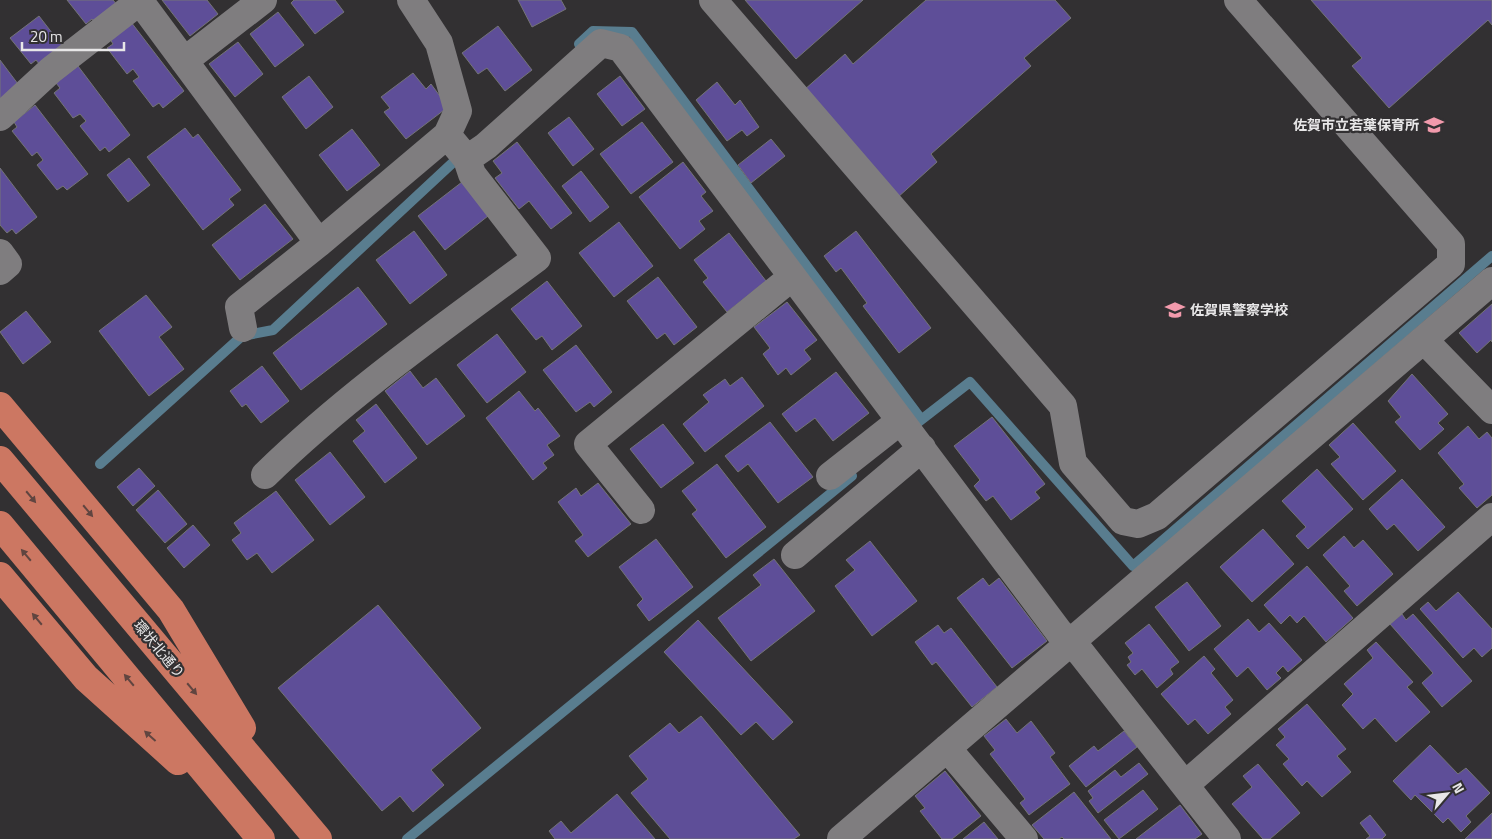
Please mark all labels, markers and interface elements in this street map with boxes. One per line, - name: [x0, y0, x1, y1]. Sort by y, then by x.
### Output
- scale bar: [22, 20, 125, 52]
- text: 20 m: [30, 25, 63, 48]
- place label: 佐賀市立若葉保育所: [1293, 114, 1419, 135]
- school or university icon: 佐賀市立若葉保育所: [1423, 114, 1445, 136]
- school or university icon: 佐賀県警察学校: [1164, 299, 1186, 321]
- place label: 佐賀県警察学校: [1190, 299, 1288, 320]
- one-way arrow: [26, 490, 37, 503]
- one-way arrow: [82, 504, 93, 517]
- one-way arrow: [20, 549, 31, 562]
- one-way arrow: [31, 614, 43, 626]
- street label: 環状北通り: [129, 615, 190, 682]
- one-way arrow: [124, 674, 135, 687]
- one-way arrow: [186, 682, 197, 695]
- one-way arrow: [145, 730, 157, 742]
- north arrow: [1422, 769, 1472, 819]
- text: N: [1447, 778, 1470, 797]

